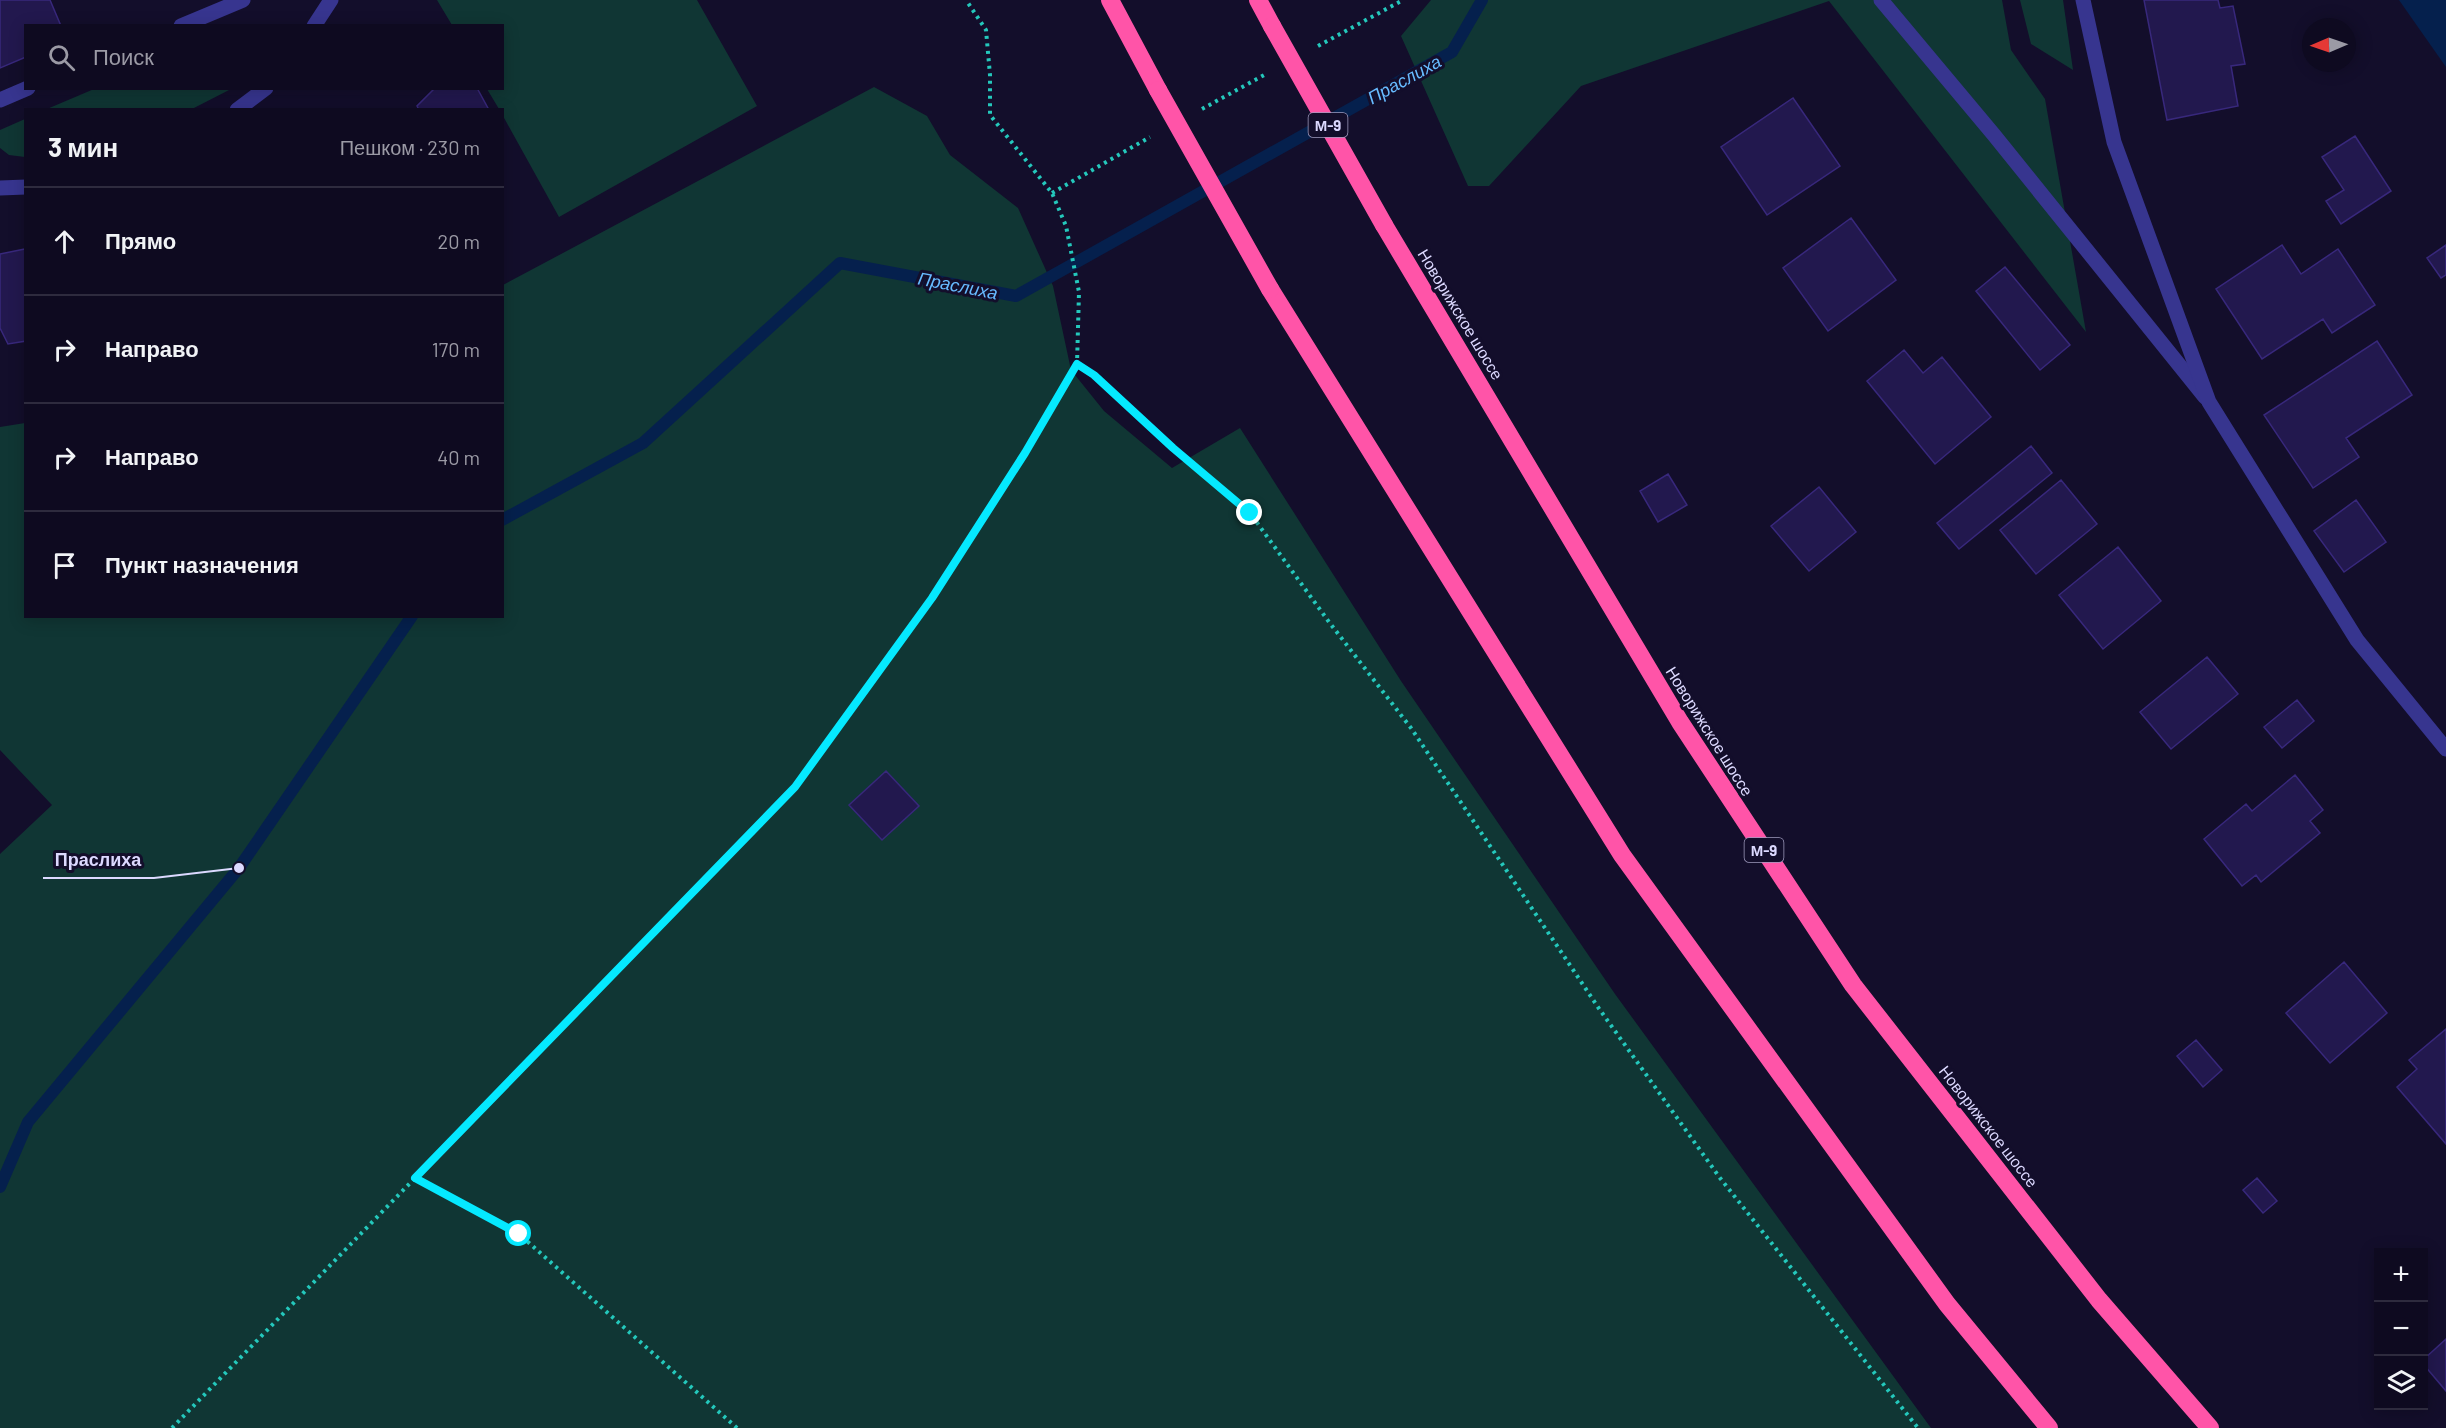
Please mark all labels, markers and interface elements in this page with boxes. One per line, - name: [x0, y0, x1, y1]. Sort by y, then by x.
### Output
- north arrow: [2302, 18, 2356, 72]
- search box: [24, 24, 504, 90]
- icon: search: [45, 41, 78, 74]
- text: Поиск: [93, 43, 154, 69]
- water label: Праслиха: [1363, 50, 1445, 108]
- road number: М-9: [1308, 113, 1348, 137]
- text: 3 мин: [48, 131, 118, 162]
- text: Пешком · 230 m: [340, 135, 480, 159]
- icon: ahead: [48, 225, 81, 258]
- text: Прямо: [105, 227, 176, 253]
- text: 20 m: [437, 229, 480, 253]
- street label: Новорижское шоссе: [1414, 245, 1508, 383]
- water label: Праслиха: [916, 266, 1000, 304]
- icon: right: [48, 333, 81, 366]
- text: Направо: [105, 335, 199, 361]
- text: 170 m: [432, 337, 480, 361]
- icon: right: [48, 441, 81, 474]
- text: Направо: [105, 443, 199, 469]
- text: 40 m: [437, 445, 480, 469]
- route end: [1236, 499, 1262, 525]
- icon: arrive: [48, 549, 81, 582]
- text: Пункт назначения: [105, 551, 299, 577]
- street label: Новорижское шоссе: [1662, 663, 1758, 799]
- road number: М-9: [1744, 838, 1784, 862]
- callout: Праслиха: [43, 842, 154, 878]
- text: Праслиха: [55, 848, 142, 870]
- street label: Новорижское шоссе: [1936, 1061, 2042, 1191]
- route start: [505, 1220, 531, 1246]
- map controls: [2374, 1248, 2428, 1410]
- button: +: [2374, 1248, 2428, 1302]
- button: −: [2374, 1302, 2428, 1356]
- button: layers: [2374, 1356, 2428, 1410]

